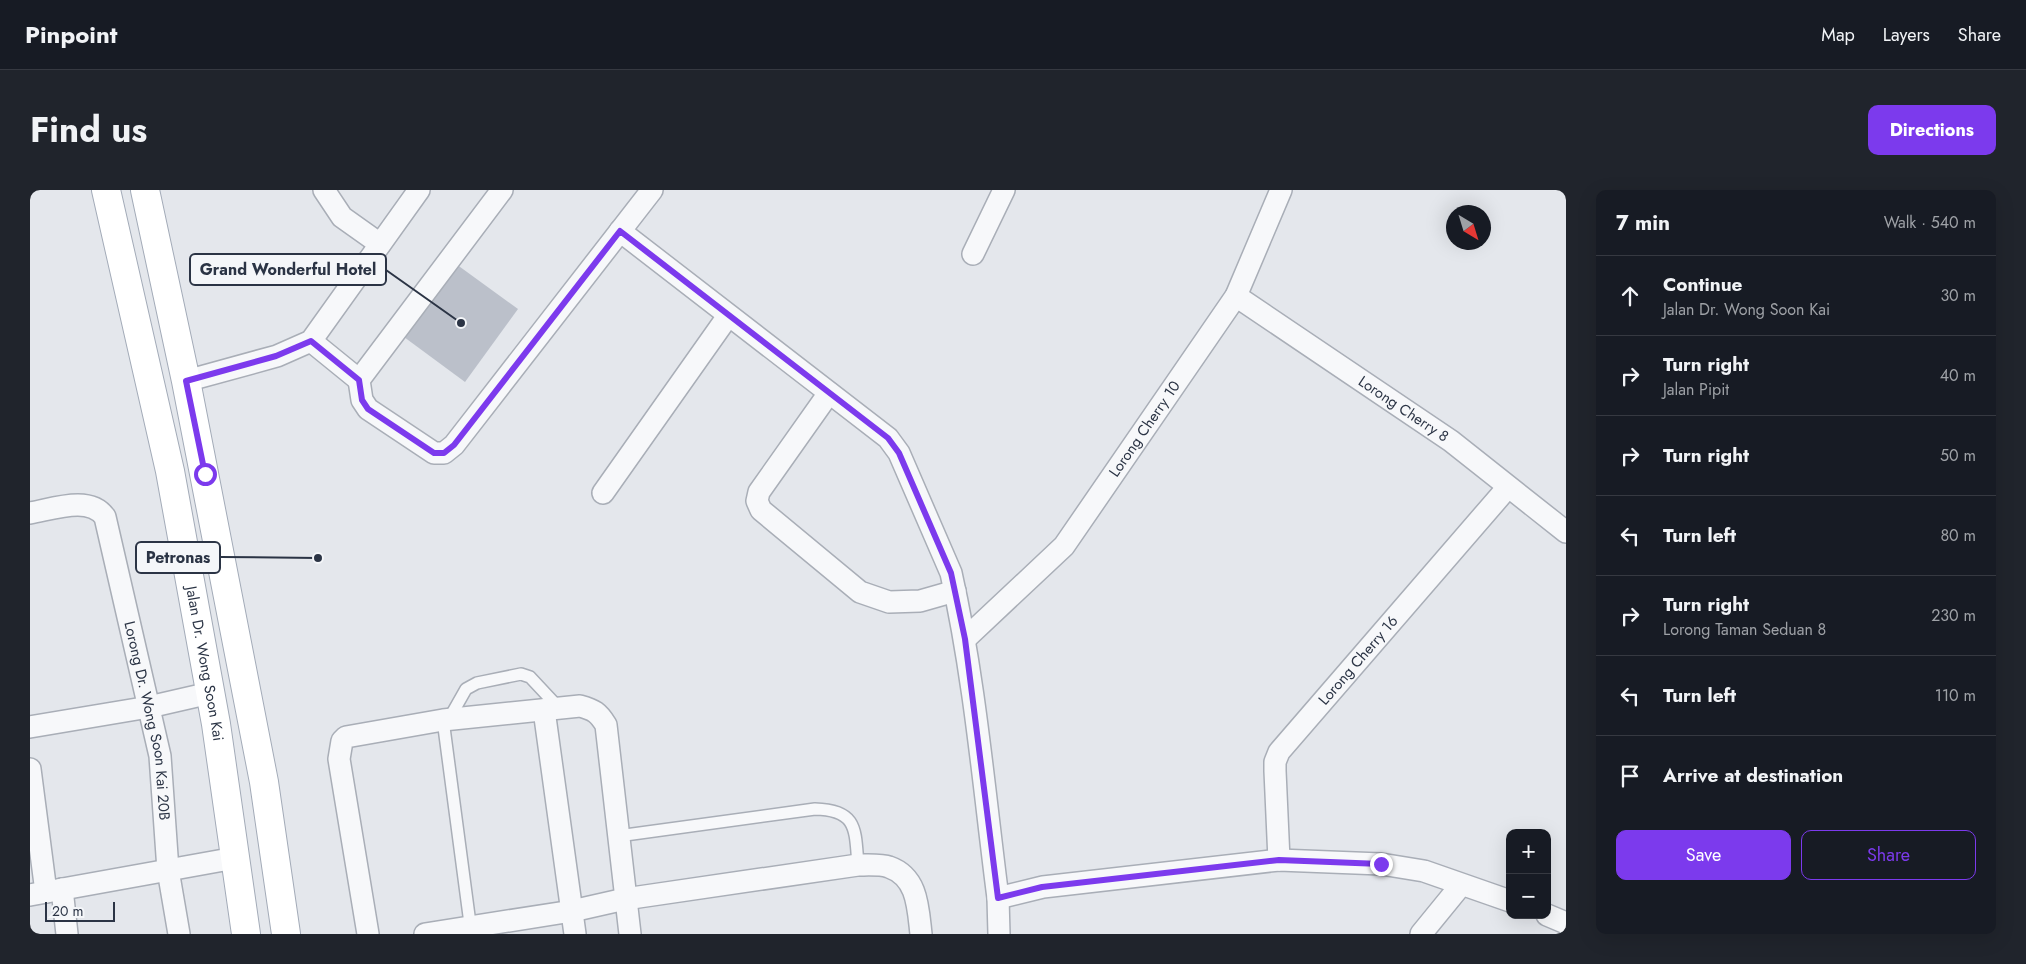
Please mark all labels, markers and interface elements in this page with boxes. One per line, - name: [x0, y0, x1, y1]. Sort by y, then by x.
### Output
- text: Pinpoint: [25, 17, 117, 52]
- text: Map: [1821, 22, 1855, 48]
- text: Layers: [1883, 22, 1930, 48]
- text: Share: [1958, 22, 2001, 48]
- text: Find us: [30, 105, 147, 155]
- button: Directions: [1868, 105, 1996, 155]
- north arrow: [1446, 205, 1491, 250]
- text: 7 min: [1616, 208, 1670, 238]
- text: Walk · 540 m: [1884, 211, 1976, 234]
- callout: Grand Wonderful Hotel: [190, 254, 386, 285]
- text: Grand Wonderful Hotel: [200, 258, 376, 281]
- text: Continue: [1663, 271, 1742, 298]
- icon: ahead: [1616, 282, 1644, 310]
- text: 30 m: [1940, 284, 1976, 307]
- text: Jalan Dr. Wong Soon Kai: [1663, 298, 1830, 321]
- text: Turn right: [1663, 351, 1749, 378]
- icon: right: [1616, 362, 1644, 390]
- text: 40 m: [1940, 364, 1976, 387]
- street label: Lorong Cherry 8: [1354, 370, 1453, 447]
- street label: Lorong Cherry 10: [1104, 376, 1186, 482]
- text: Jalan Pipit: [1663, 378, 1729, 401]
- icon: right: [1616, 442, 1644, 470]
- text: Turn right: [1663, 442, 1749, 469]
- text: 50 m: [1940, 444, 1976, 467]
- route start: [194, 463, 217, 486]
- icon: left: [1616, 522, 1644, 550]
- text: Turn left: [1663, 522, 1736, 549]
- text: 80 m: [1940, 524, 1976, 547]
- callout: Petronas: [136, 542, 220, 573]
- text: Petronas: [146, 546, 210, 569]
- street label: Jalan Dr. Wong Soon Kai: [180, 583, 229, 742]
- text: Turn right: [1663, 591, 1749, 618]
- icon: right: [1616, 602, 1644, 630]
- text: 230 m: [1931, 604, 1976, 627]
- street label: Lorong Cherry 16: [1313, 611, 1403, 710]
- text: Lorong Taman Seduan 8: [1663, 618, 1826, 641]
- street label: Lorong Dr. Wong Soon Kai 20B: [118, 619, 175, 821]
- icon: left: [1616, 682, 1644, 710]
- text: Turn left: [1663, 682, 1736, 709]
- text: 110 m: [1935, 684, 1976, 707]
- icon: arrive: [1616, 762, 1644, 790]
- text: Arrive at destination: [1663, 762, 1843, 789]
- map controls: [1506, 829, 1551, 919]
- button: +: [1506, 829, 1551, 874]
- button: Save: [1616, 830, 1791, 880]
- button: Share: [1801, 830, 1976, 880]
- route end: [1370, 853, 1393, 876]
- button: −: [1506, 874, 1551, 919]
- scale bar: [45, 899, 115, 922]
- text: 20 m: [52, 901, 84, 921]

